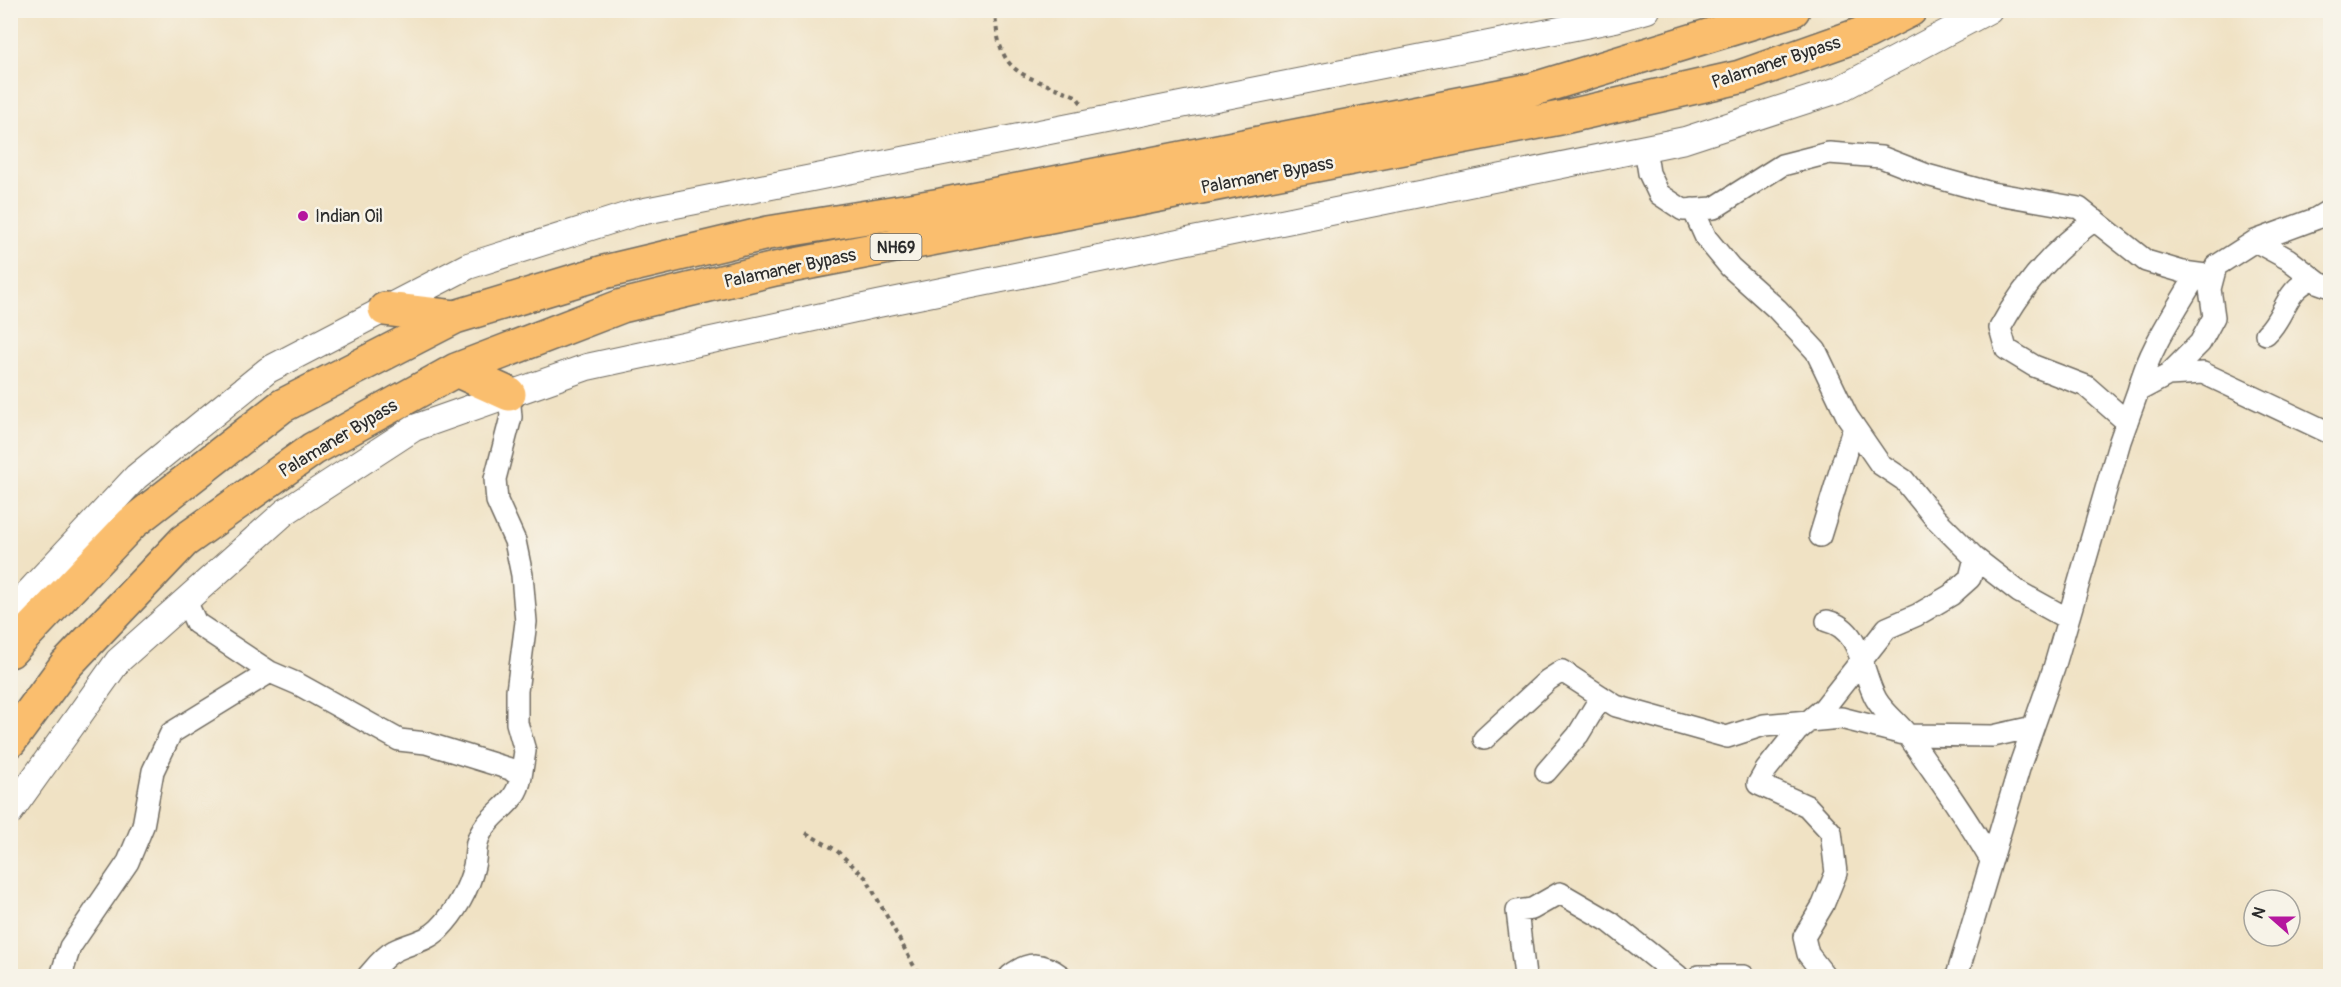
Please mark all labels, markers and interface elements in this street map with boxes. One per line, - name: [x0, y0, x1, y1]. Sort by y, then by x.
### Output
- street label: Palamaner Bypass: [1709, 31, 1844, 94]
- street label: Palamaner Bypass: [1199, 151, 1335, 200]
- place label: Indian Oil: [315, 205, 383, 228]
- marker: Indian Oil: [296, 209, 310, 223]
- road number: NH69: [870, 234, 922, 260]
- street label: Palamaner Bypass: [722, 243, 858, 294]
- street label: Palamaner Bypass: [275, 394, 402, 483]
- north arrow: [2242, 888, 2302, 948]
- text: N: [2248, 904, 2270, 922]

